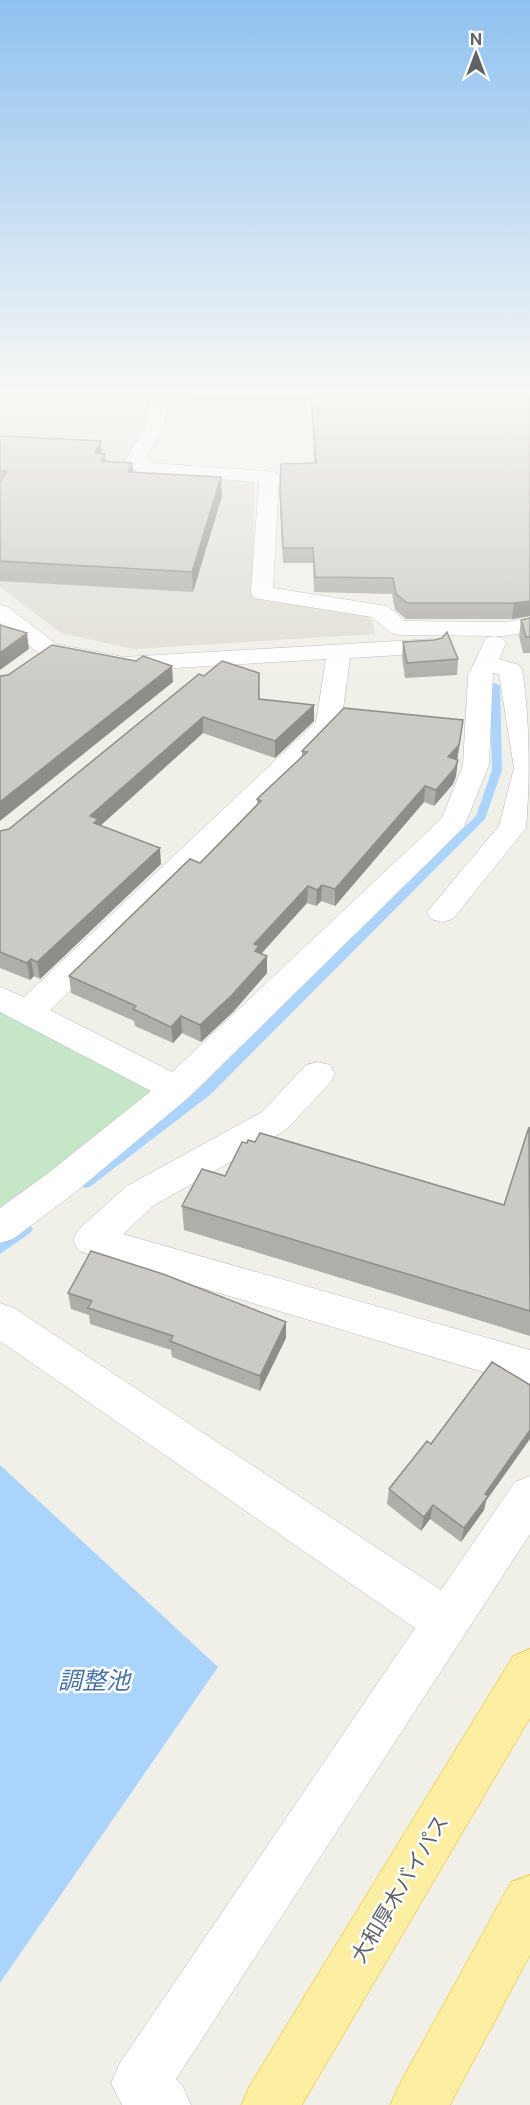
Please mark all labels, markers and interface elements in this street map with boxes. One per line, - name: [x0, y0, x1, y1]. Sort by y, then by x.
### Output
- north arrow: [446, 24, 506, 84]
- text: N: [470, 30, 482, 49]
- water label: 調整池: [58, 1666, 132, 1694]
- street label: 大和厚木バイパス: [346, 1810, 453, 1967]

